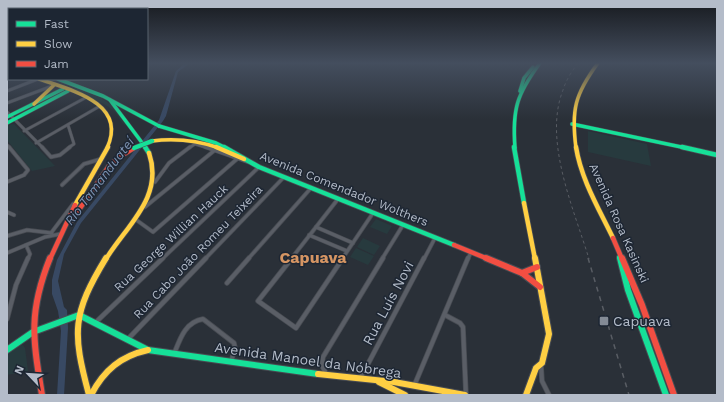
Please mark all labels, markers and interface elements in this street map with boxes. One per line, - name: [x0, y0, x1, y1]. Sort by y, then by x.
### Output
- legend: [8, 8, 148, 80]
- text: Fast: [44, 17, 69, 31]
- text: Slow: [44, 37, 72, 51]
- text: Jam: [44, 57, 69, 71]
- water label: Rio Tamanduateí: [62, 133, 138, 228]
- street label: Avenida Comendador Wolthers: [258, 149, 430, 229]
- street label: Avenida Rosa Kasinski: [586, 161, 652, 285]
- street label: Rua George Willian Hauck: [111, 181, 231, 294]
- street label: Rua Cabo João Romeu Teixeira: [131, 182, 266, 322]
- district label: Capuava: [279, 248, 347, 267]
- street label: Rua Luís Novi: [359, 258, 417, 348]
- place label: Capuava: [613, 313, 671, 329]
- marker: Capuava: [598, 315, 610, 327]
- street label: Avenida Manoel da Nóbrega: [213, 339, 403, 381]
- north arrow: [8, 354, 48, 394]
- text: N: [12, 364, 27, 376]

